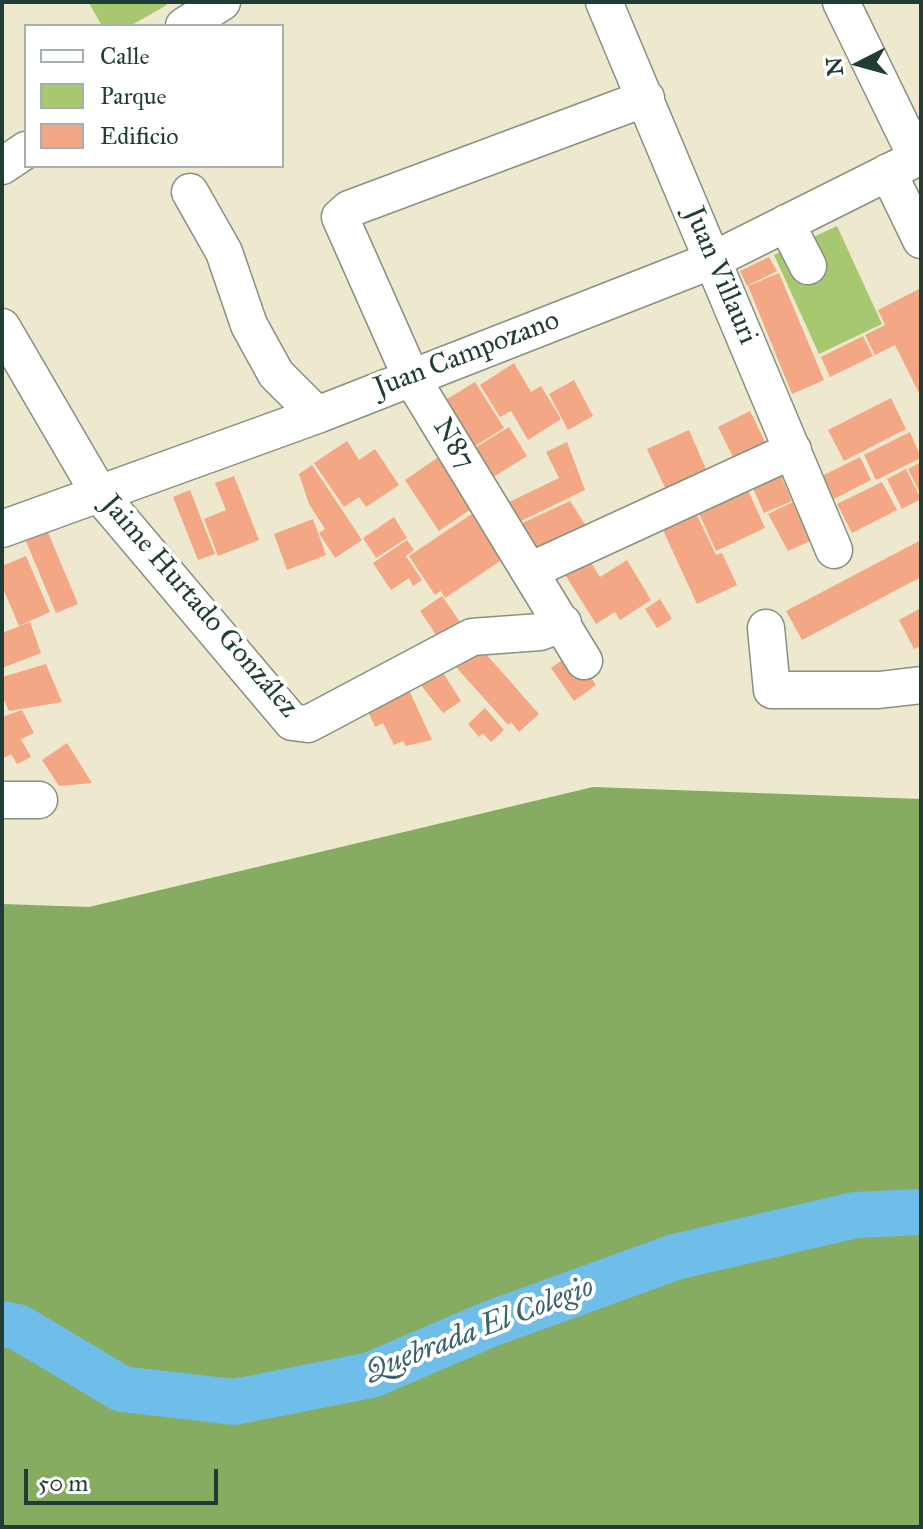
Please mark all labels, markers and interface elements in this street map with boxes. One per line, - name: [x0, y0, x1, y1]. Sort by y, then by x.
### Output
- legend: [24, 24, 284, 168]
- north arrow: [819, 24, 899, 104]
- text: Calle: [100, 41, 149, 71]
- text: N: [820, 56, 849, 77]
- text: Parque: [100, 81, 167, 111]
- text: Edificio: [100, 121, 179, 151]
- street label: Juan Villauri: [676, 202, 764, 350]
- street label: Juan Campozano: [370, 304, 564, 406]
- street label: N87: [425, 412, 481, 476]
- street label: Jaime Hurtado González: [93, 489, 305, 725]
- water label: Quebrada El Colegio: [361, 1270, 599, 1390]
- scale bar: [28, 1453, 222, 1503]
- text: 50 m: [38, 1468, 88, 1498]

